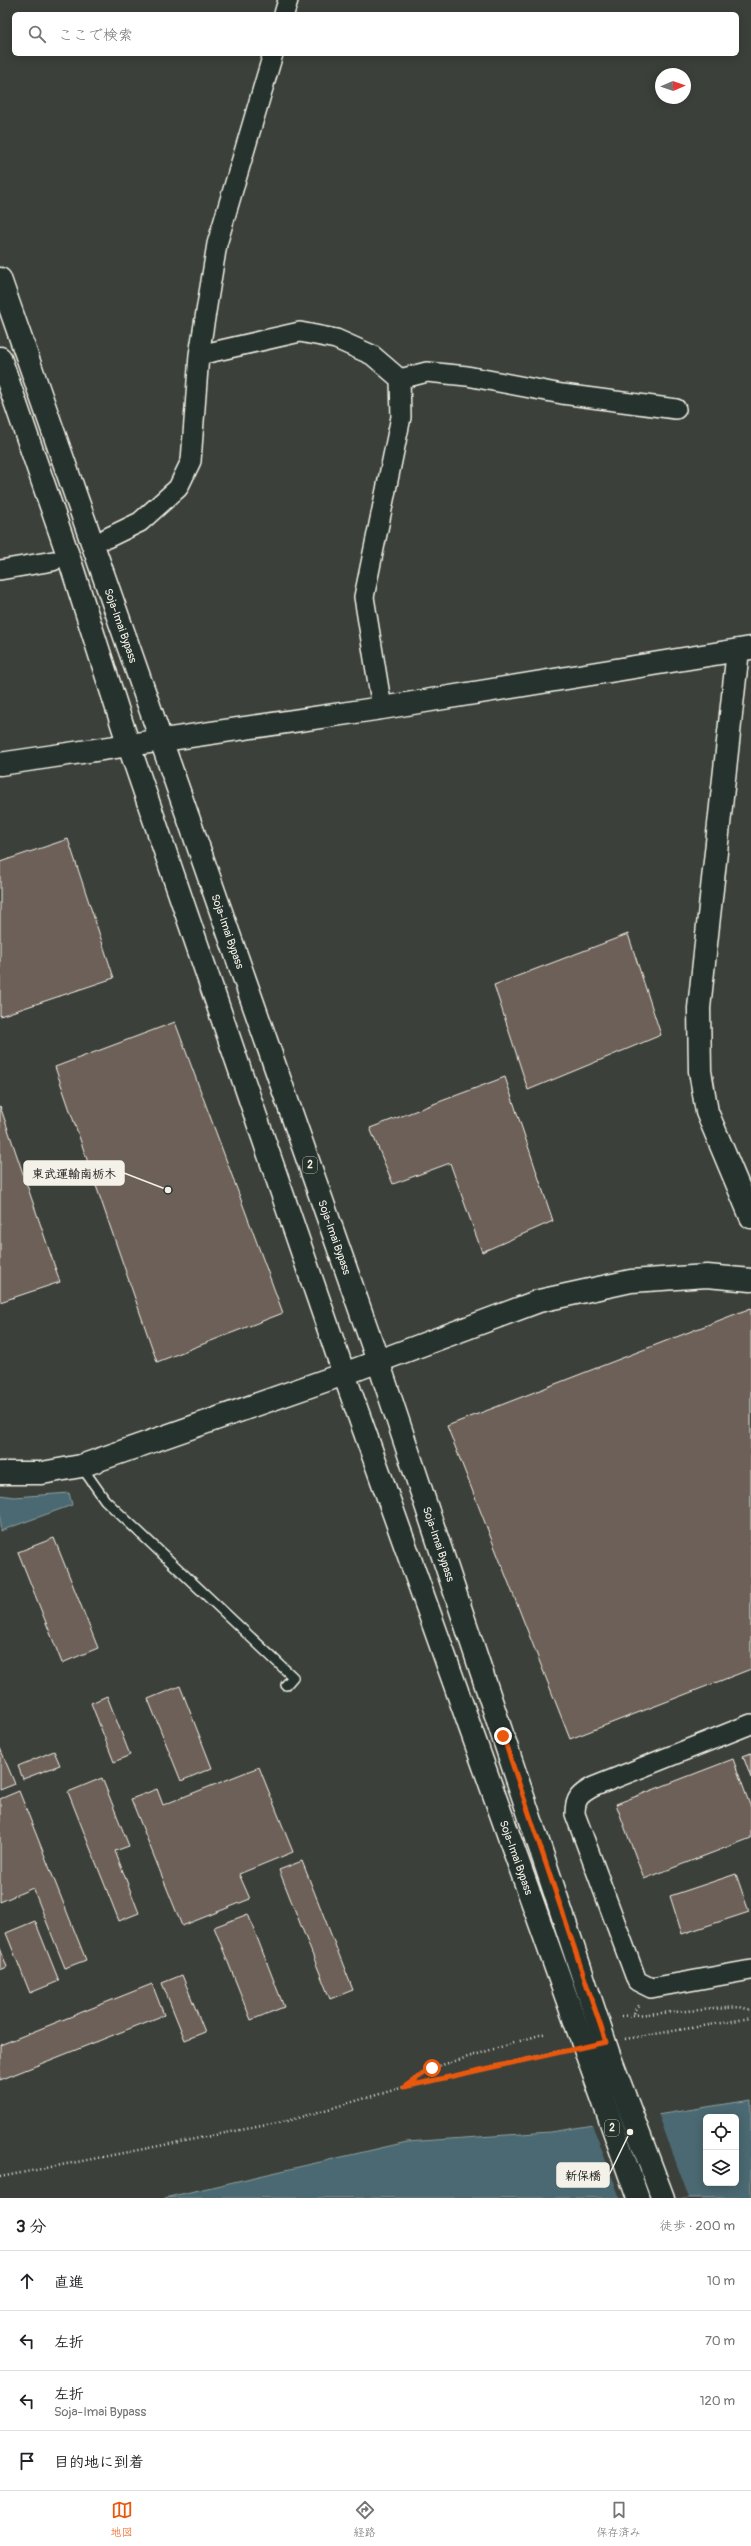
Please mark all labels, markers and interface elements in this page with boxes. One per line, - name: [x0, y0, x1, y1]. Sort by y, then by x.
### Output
- search box: [12, 12, 739, 56]
- icon: search: [26, 23, 48, 45]
- text: ここで検索: [58, 26, 133, 45]
- north arrow: [655, 68, 691, 104]
- street label: Soja-Imai Bypass: [102, 586, 140, 665]
- street label: Soja-Imai Bypass: [209, 892, 247, 970]
- road number: 2: [303, 1157, 317, 1173]
- callout: 東武運輸南栃木: [24, 1161, 124, 1185]
- text: 東武運輸南栃木: [32, 1167, 116, 1182]
- street label: Soja-Imai Bypass: [316, 1198, 354, 1276]
- street label: Soja-Imai Bypass: [420, 1505, 457, 1583]
- route end: [494, 1727, 512, 1745]
- street label: Soja-Imai Bypass: [497, 1818, 536, 1897]
- route start: [423, 2059, 441, 2077]
- map controls: [703, 2114, 739, 2186]
- button: locate: [703, 2114, 739, 2150]
- road number: 2: [605, 2120, 619, 2136]
- button: layers: [703, 2150, 739, 2186]
- callout: 新保橋: [557, 2163, 609, 2187]
- text: 新保橋: [565, 2169, 601, 2184]
- text: 3 分: [16, 2216, 46, 2237]
- text: 徒歩 · 200 m: [660, 2218, 735, 2234]
- icon: ahead: [16, 2270, 38, 2292]
- text: 直進: [54, 2273, 84, 2292]
- text: 10 m: [707, 2273, 735, 2289]
- icon: left: [16, 2330, 38, 2352]
- text: 左折: [54, 2333, 84, 2352]
- text: 70 m: [705, 2333, 735, 2349]
- text: 左折: [54, 2385, 84, 2404]
- icon: left: [16, 2390, 38, 2412]
- text: 120 m: [699, 2393, 735, 2409]
- text: Soja-Imai Bypass: [54, 2404, 146, 2420]
- icon: arrive: [16, 2450, 38, 2472]
- text: 目的地に到着: [54, 2453, 144, 2472]
- tab: 地図: [111, 2499, 133, 2539]
- tab: 経路: [354, 2499, 376, 2539]
- tab: 保存済み: [597, 2499, 641, 2539]

